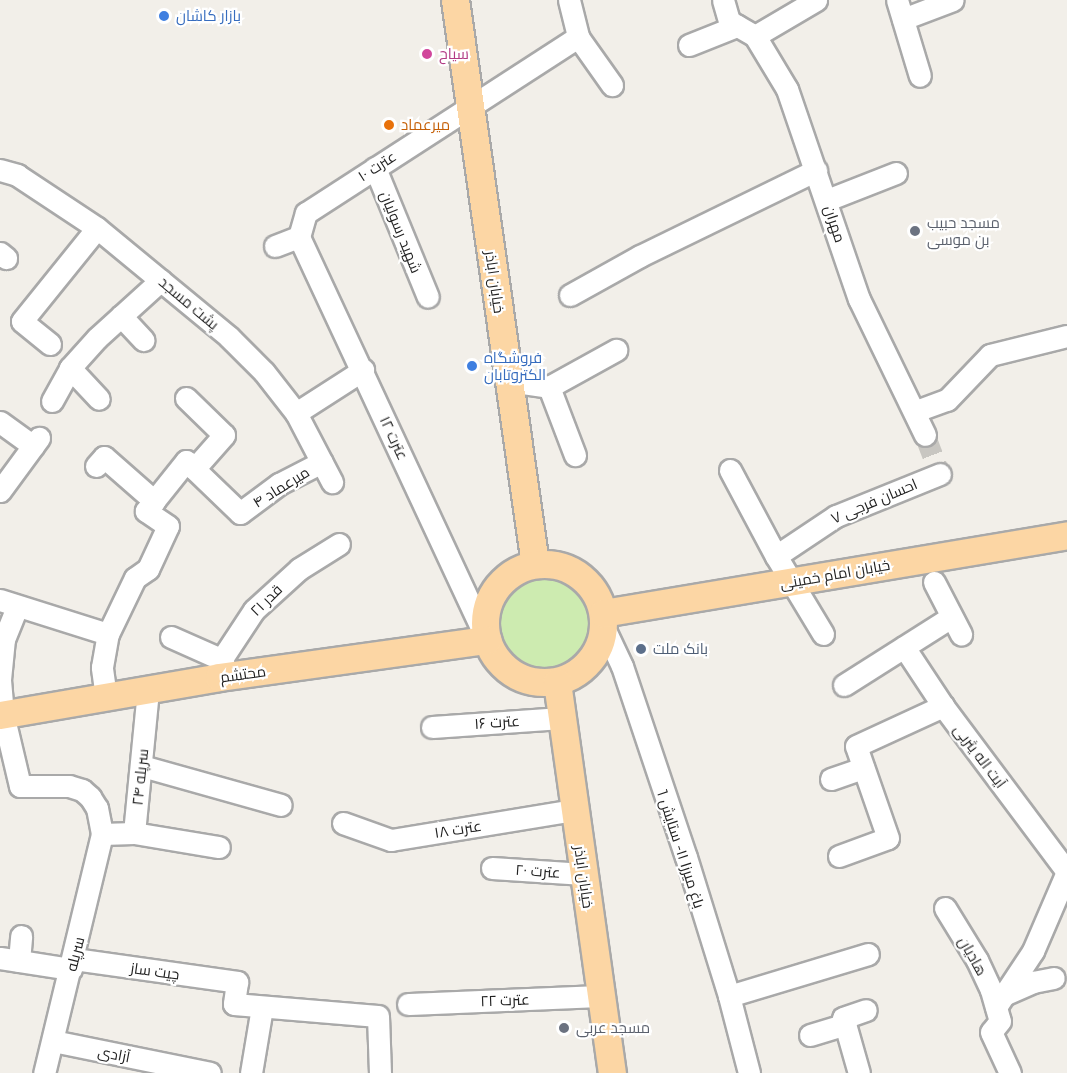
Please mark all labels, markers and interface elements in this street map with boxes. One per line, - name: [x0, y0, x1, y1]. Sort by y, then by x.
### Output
- place label: بازار کاشان: [176, 7, 241, 25]
- marker: بازار کاشان: [157, 9, 171, 23]
- place label: سیاح: [439, 45, 469, 63]
- marker: سیاح: [420, 47, 434, 61]
- place label: میرعماد: [401, 116, 450, 134]
- marker: میرعماد: [382, 118, 396, 132]
- street label: عترت ۱۰: [355, 147, 399, 185]
- street label: شهید رسولیان: [376, 188, 426, 276]
- street label: مهران: [821, 203, 849, 245]
- place label: مسجد حبیب بن موسی: [927, 213, 1000, 248]
- marker: مسجد حبیب بن موسی: [908, 224, 922, 238]
- street label: خیابان اباذر: [482, 249, 508, 315]
- street label: پشت مسجد: [155, 273, 223, 333]
- place label: فروشگاه الکتروتابان: [484, 348, 546, 383]
- marker: فروشگاه الکتروتابان: [465, 359, 479, 373]
- street label: عترت ۱۲: [376, 413, 412, 463]
- street label: میرعماد ۴: [249, 463, 313, 511]
- street label: احسان فرجی ۷: [828, 475, 920, 527]
- street label: خیابان امام خمینی: [779, 555, 891, 593]
- street label: قدر ۲۱: [246, 580, 286, 620]
- place label: بانک ملت: [653, 640, 708, 658]
- marker: بانک ملت: [634, 642, 648, 656]
- street label: محتشم: [219, 662, 267, 686]
- street label: عترت ۱۶: [474, 711, 520, 733]
- street label: آیت اله یثربی: [950, 721, 1010, 791]
- street label: سرپله ۲۴: [128, 748, 152, 806]
- street label: باغ میرزا ۱۱- ستایش 1: [653, 788, 709, 910]
- street label: عترت ۱۸: [433, 816, 483, 842]
- street label: خیابان اباذر: [571, 844, 597, 910]
- street label: عترت ۲۰: [515, 860, 561, 882]
- street label: هادیان: [955, 933, 991, 979]
- street label: سرپله: [62, 935, 88, 973]
- street label: چیت ساز: [129, 959, 181, 983]
- street label: عترت ۲۲: [480, 990, 530, 1010]
- place label: مسجد عربی: [576, 1019, 650, 1037]
- marker: مسجد عربی: [557, 1021, 571, 1035]
- street label: آزادی: [96, 1042, 132, 1066]

